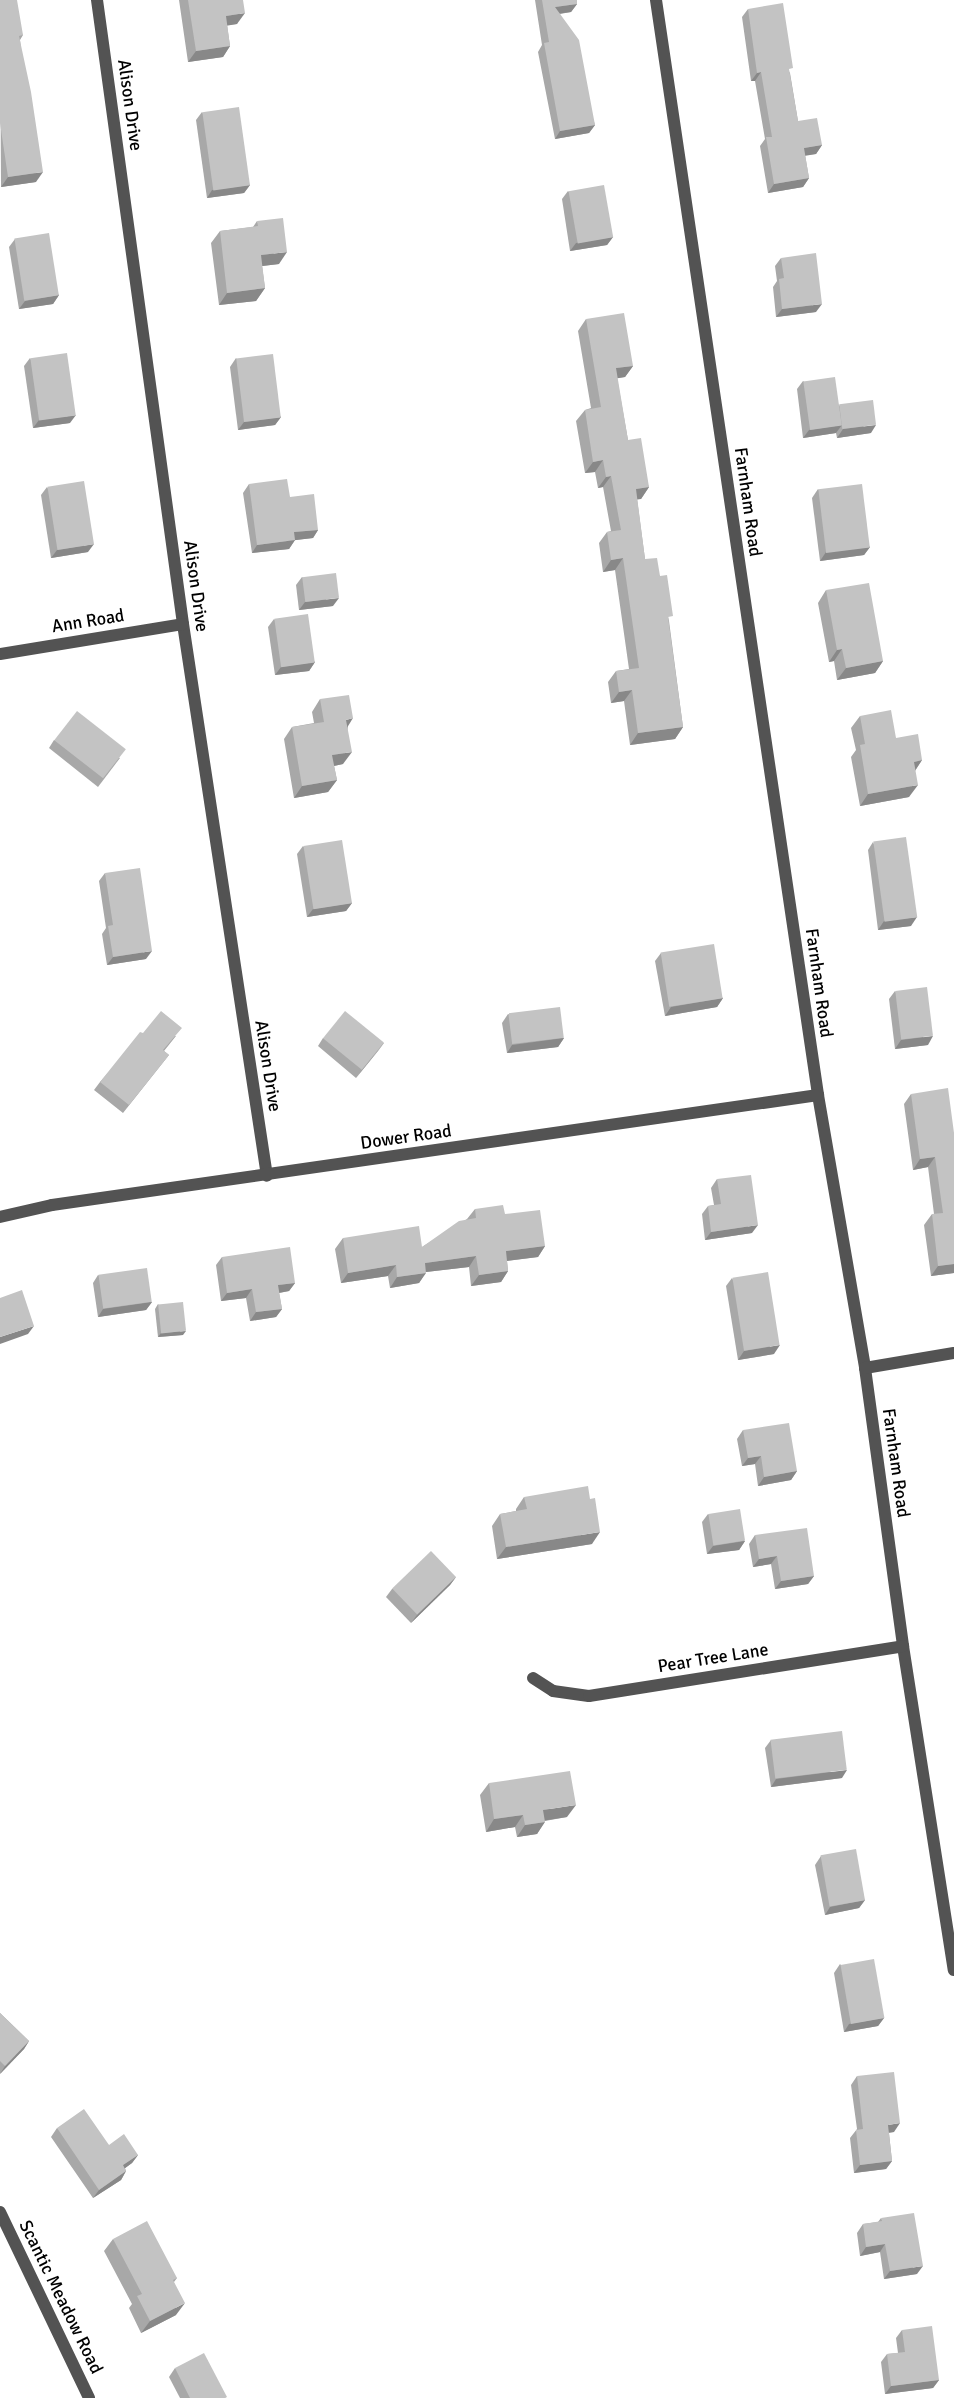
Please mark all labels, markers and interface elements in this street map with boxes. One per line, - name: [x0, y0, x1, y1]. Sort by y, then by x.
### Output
- street label: Alison Drive: [113, 58, 147, 152]
- street label: Farnham Road: [730, 446, 766, 558]
- street label: Alison Drive: [179, 539, 213, 633]
- street label: Ann Road: [50, 605, 126, 637]
- street label: Farnham Road: [801, 927, 837, 1039]
- street label: Alison Drive: [250, 1019, 286, 1113]
- street label: Dower Road: [359, 1120, 453, 1154]
- street label: Farnham Road: [878, 1407, 914, 1519]
- street label: Pear Tree Lane: [656, 1639, 770, 1677]
- street label: Scantic Meadow Road: [14, 2217, 108, 2377]

